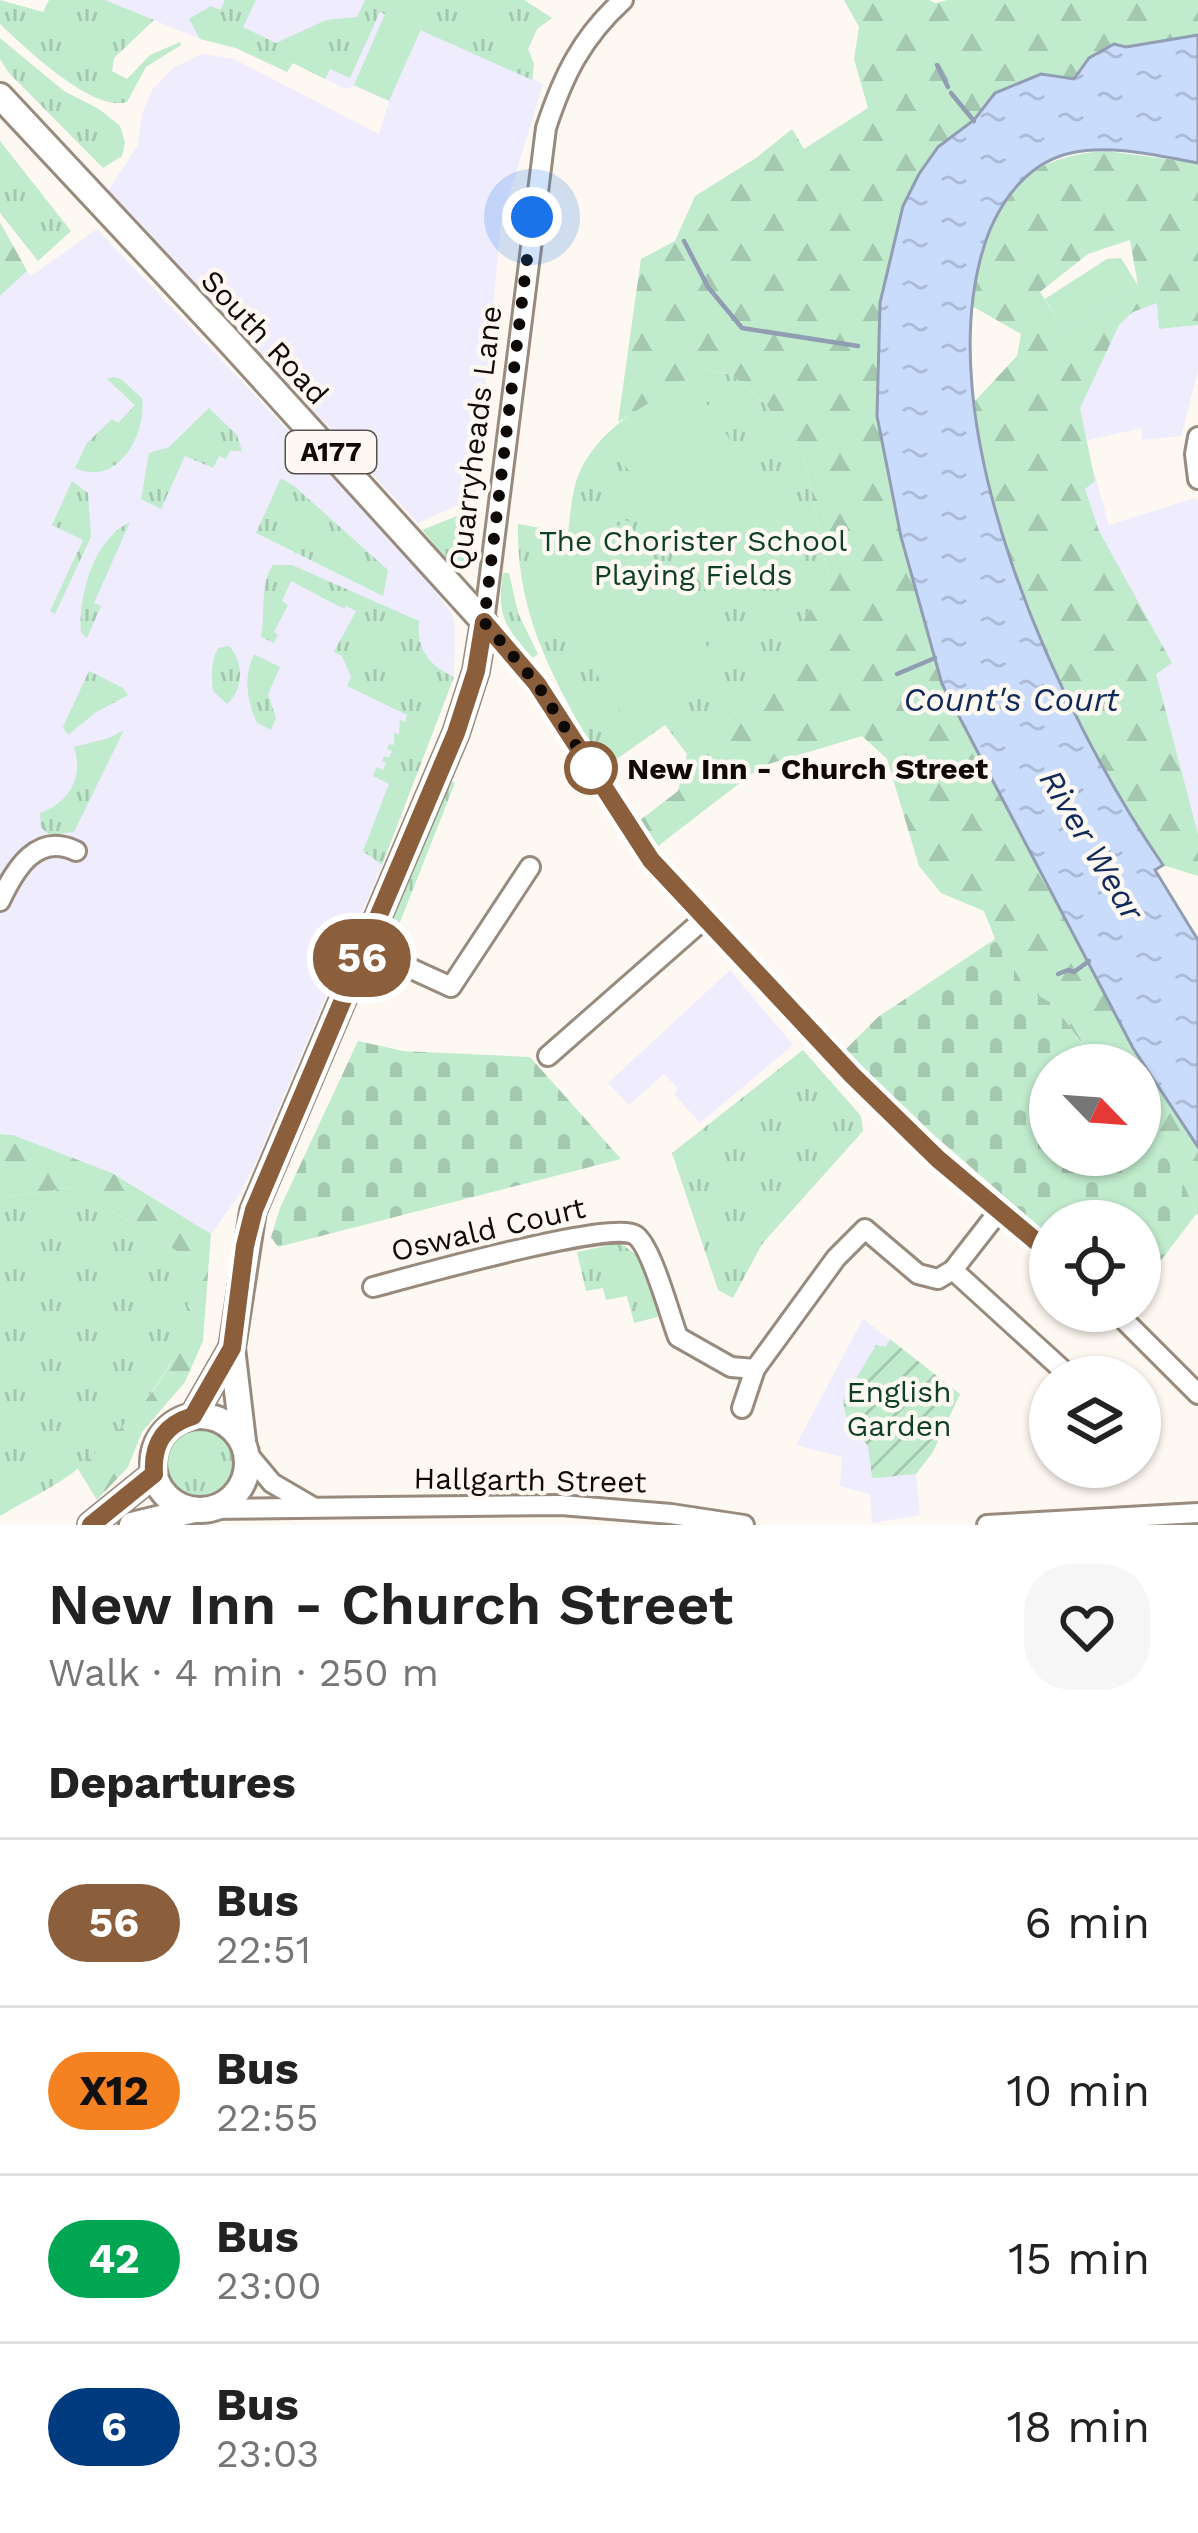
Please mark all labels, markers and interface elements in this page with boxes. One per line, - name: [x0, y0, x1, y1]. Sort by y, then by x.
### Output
- your location: [502, 187, 562, 247]
- street label: South Road: [194, 263, 336, 411]
- street label: Quarryheads Lane: [441, 304, 509, 572]
- road number: A177: [286, 431, 376, 473]
- park label: The Chorister School Playing Fields: [539, 523, 847, 592]
- water label: Count's Court: [903, 680, 1120, 719]
- marker: New Inn - Church Street: [566, 743, 616, 793]
- place label: New Inn - Church Street: [627, 751, 988, 786]
- water label: River Wear: [1032, 762, 1153, 929]
- line badge: 56: [308, 919, 416, 997]
- text: 56: [337, 933, 387, 982]
- north arrow: [1029, 1044, 1161, 1176]
- map controls: [1029, 1044, 1161, 1488]
- street label: Oswald Court: [387, 1190, 589, 1268]
- button: locate: [1029, 1200, 1161, 1332]
- button: layers: [1029, 1356, 1161, 1488]
- park label: English Garden: [846, 1374, 952, 1443]
- street label: Hallgarth Street: [413, 1460, 647, 1500]
- button: heart: [1024, 1564, 1150, 1690]
- text: New Inn - Church Street: [48, 1571, 733, 1638]
- text: Walk · 4 min · 250 m: [48, 1650, 439, 1695]
- text: Departures: [48, 1756, 296, 1809]
- text: Bus: [216, 1874, 299, 1927]
- text: 6 min: [1025, 1896, 1150, 1949]
- text: 56: [89, 1898, 139, 1947]
- text: 22:51: [216, 1927, 311, 1972]
- text: Bus: [216, 2042, 299, 2095]
- text: 10 min: [1006, 2064, 1150, 2117]
- text: X12: [79, 2066, 149, 2115]
- text: 22:55: [216, 2095, 318, 2140]
- text: Bus: [216, 2210, 299, 2263]
- text: 15 min: [1008, 2232, 1150, 2285]
- text: 42: [88, 2234, 140, 2283]
- text: 23:00: [216, 2263, 322, 2308]
- text: Bus: [216, 2378, 299, 2431]
- text: 18 min: [1007, 2400, 1150, 2453]
- text: 6: [101, 2402, 127, 2451]
- text: 23:03: [216, 2431, 319, 2476]

